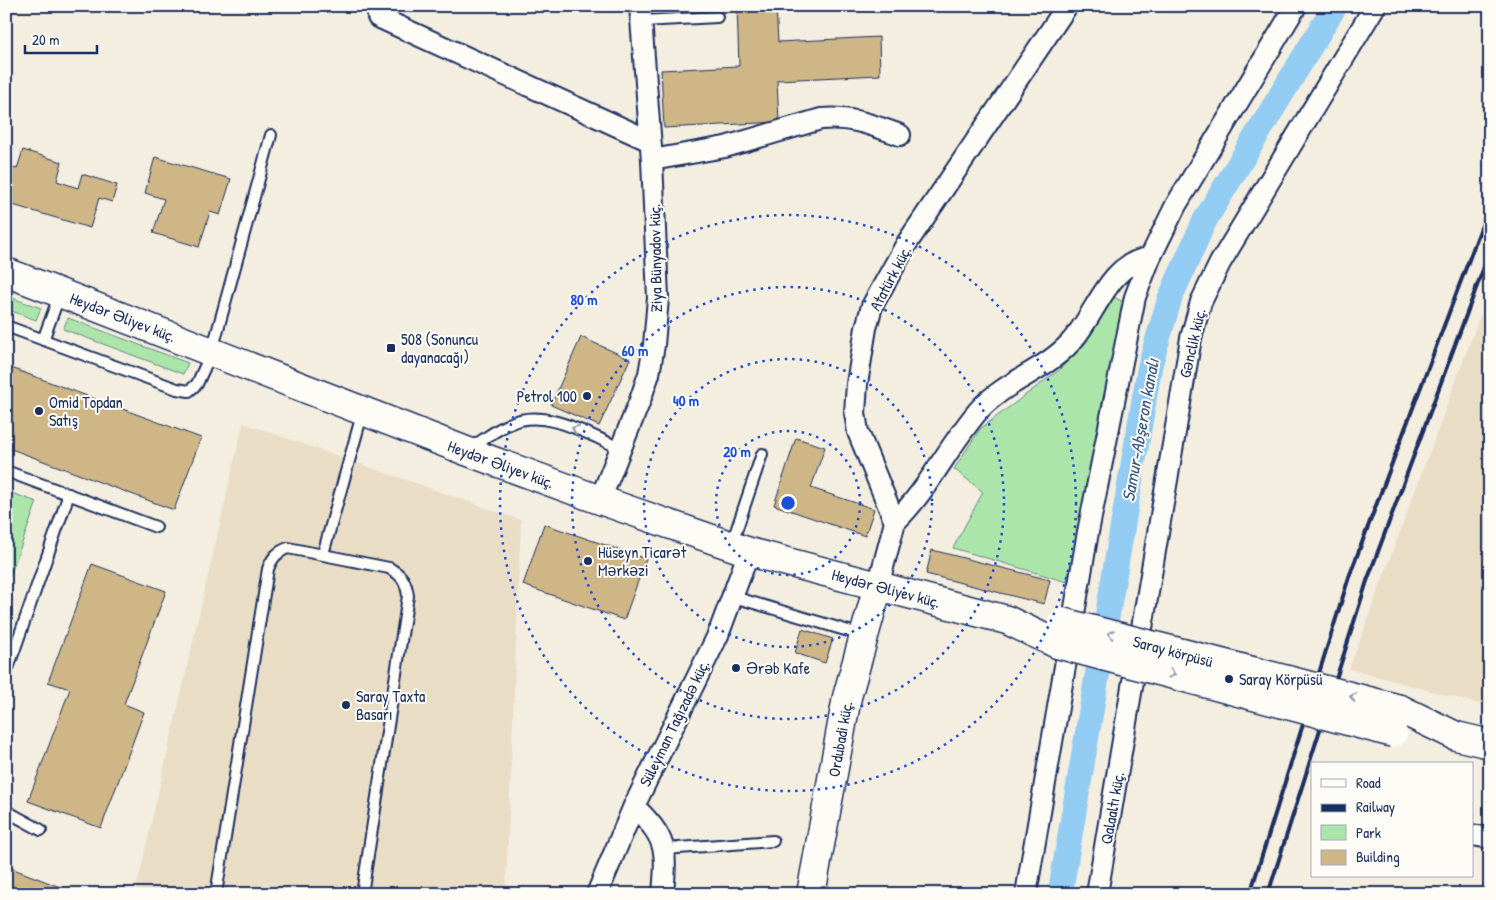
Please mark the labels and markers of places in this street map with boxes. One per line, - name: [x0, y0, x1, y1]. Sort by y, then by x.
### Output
- place label: 508 (Sonuncu dayanacağı): [401, 328, 479, 368]
- marker: 508 (Sonuncu dayanacağı): [385, 342, 397, 354]
- place label: Petrol 100: [517, 385, 577, 407]
- marker: Petrol 100: [581, 390, 593, 402]
- place label: Omid Topdan Satış: [49, 391, 123, 431]
- marker: Omid Topdan Satış: [33, 405, 45, 417]
- centre of rings: [779, 494, 797, 512]
- place label: Hüseyn Ticarət Mərkəzi: [598, 541, 687, 581]
- marker: Hüseyn Ticarət Mərkəzi: [582, 555, 594, 567]
- place label: Ərəb Kafe: [746, 657, 811, 679]
- marker: Ərəb Kafe: [730, 662, 742, 674]
- place label: Saray Körpüsü: [1239, 668, 1323, 690]
- marker: Saray Körpüsü: [1223, 673, 1235, 685]
- place label: Saray Taxta Basarı: [356, 685, 425, 725]
- marker: Saray Taxta Basarı: [340, 699, 352, 711]

